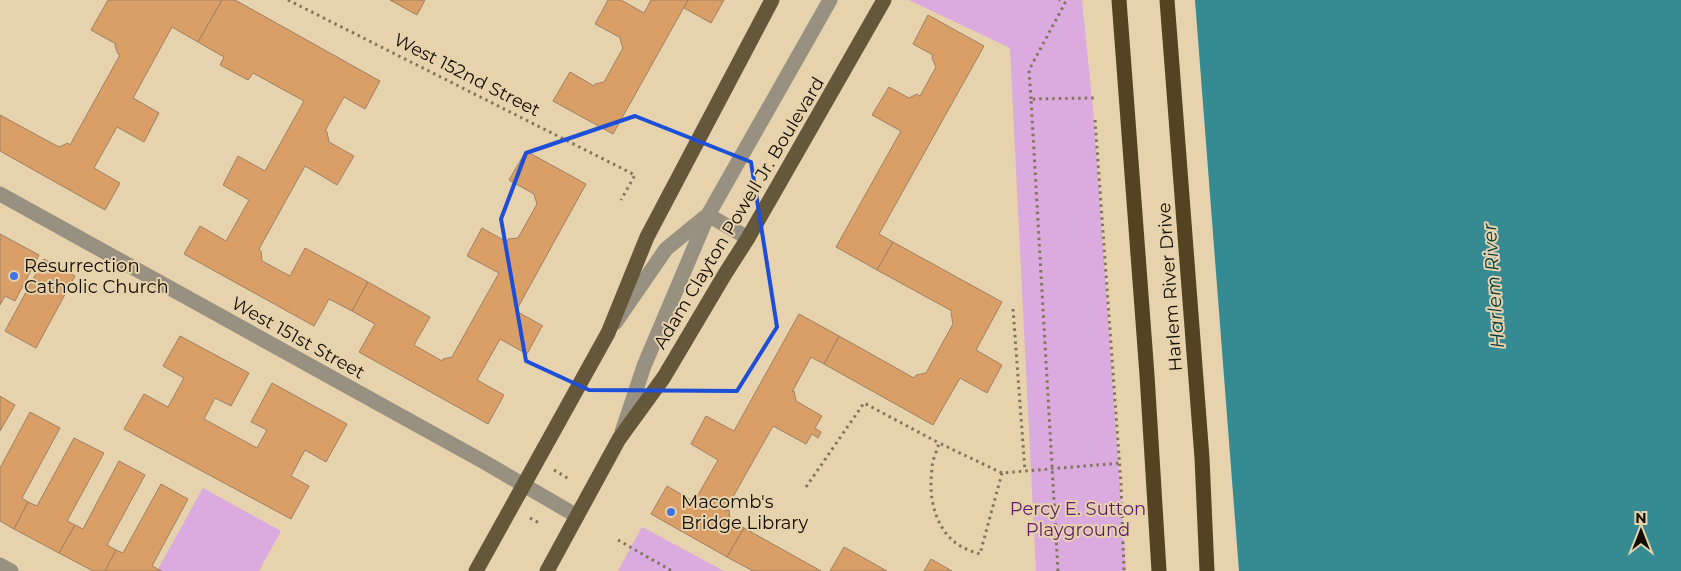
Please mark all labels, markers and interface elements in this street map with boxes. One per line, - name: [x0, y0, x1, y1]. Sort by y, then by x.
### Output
- street label: West 152nd Street: [390, 29, 544, 121]
- street label: Adam Clayton Powell Jr. Boulevard: [649, 73, 829, 353]
- street label: Harlem River Drive: [1153, 202, 1187, 372]
- water label: Harlem River: [1478, 222, 1509, 349]
- place label: Resurrection Catholic Church: [24, 255, 169, 298]
- marker: Resurrection Catholic Church: [8, 270, 20, 282]
- street label: West 151st Street: [227, 292, 369, 384]
- place label: Macomb's Bridge Library: [681, 491, 808, 534]
- park label: Percy E. Sutton Playground: [1010, 498, 1146, 541]
- marker: Macomb's Bridge Library: [665, 506, 677, 518]
- north arrow: [1616, 506, 1666, 556]
- text: N: [1635, 509, 1647, 527]

